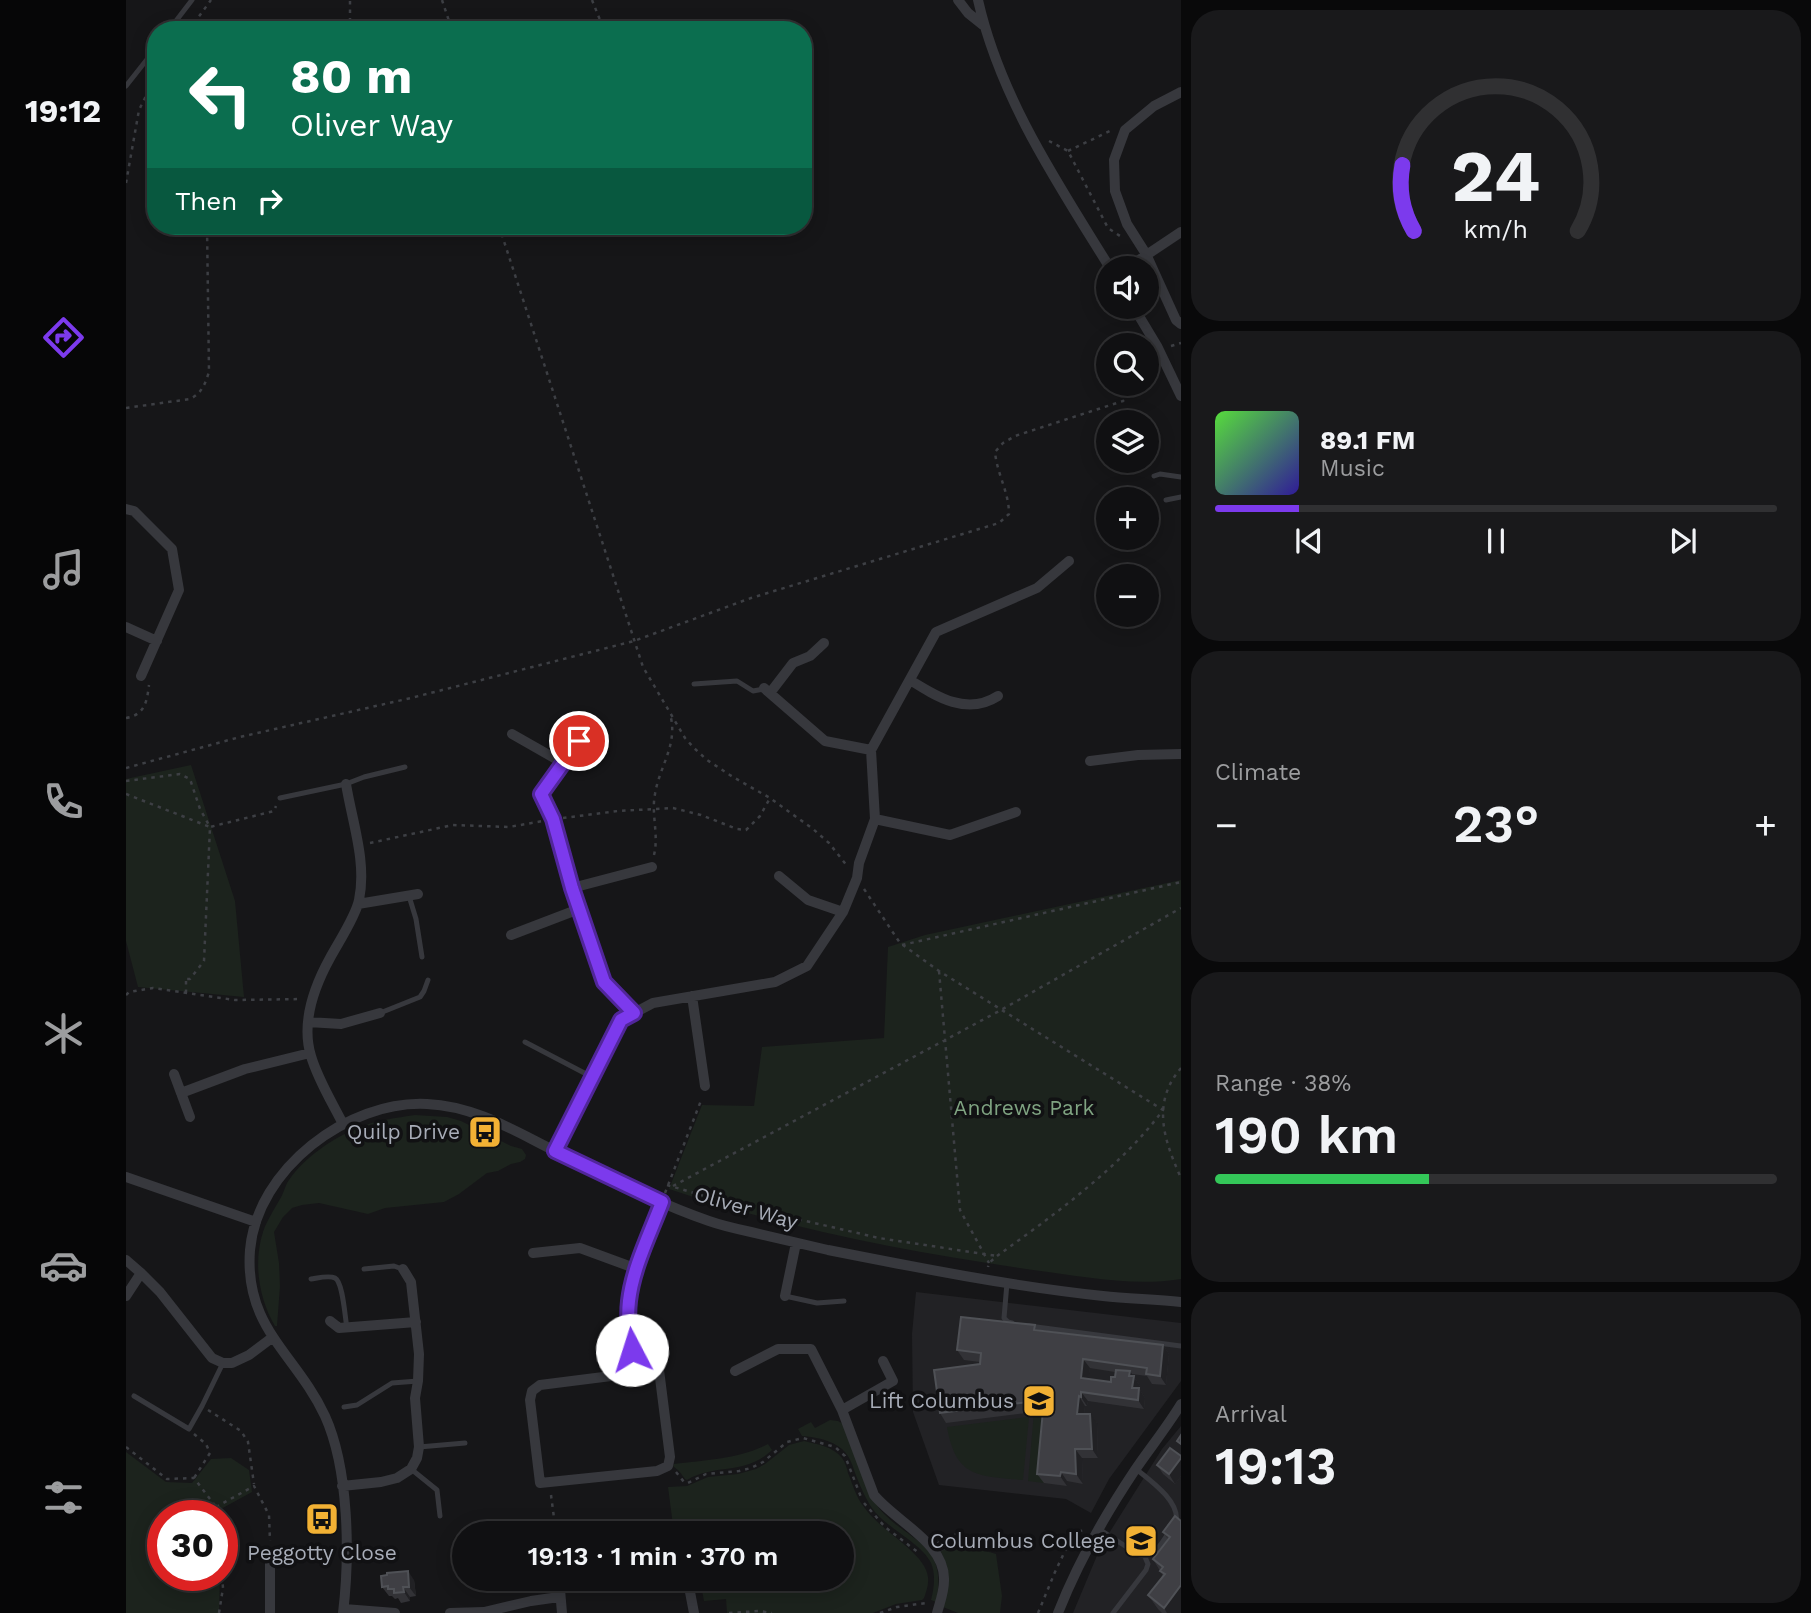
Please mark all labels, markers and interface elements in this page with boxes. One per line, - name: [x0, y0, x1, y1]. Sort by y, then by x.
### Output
- text: 80 m: [290, 47, 412, 105]
- icon: left: [175, 49, 266, 140]
- text: 19:12: [25, 92, 101, 130]
- text: Oliver Way: [290, 106, 453, 144]
- text: 24: [1451, 134, 1541, 220]
- icon: right: [251, 182, 289, 220]
- text: Then: [175, 186, 237, 216]
- text: km/h: [1464, 215, 1528, 244]
- map controls: [1096, 256, 1159, 627]
- button: sound: [1096, 256, 1159, 319]
- icon: directions: [39, 313, 88, 362]
- button: search: [1096, 333, 1159, 396]
- button: layers: [1096, 410, 1159, 473]
- text: 89.1 FM: [1320, 425, 1415, 455]
- text: Music: [1320, 455, 1385, 482]
- button: +: [1096, 487, 1159, 550]
- icon: previous: [1290, 522, 1328, 560]
- icon: pause: [1477, 522, 1515, 560]
- icon: next: [1664, 522, 1702, 560]
- icon: music: [39, 545, 88, 594]
- button: −: [1096, 564, 1159, 627]
- pin: [549, 711, 609, 771]
- icon: arrive: [560, 722, 598, 760]
- text: Climate: [1215, 759, 1301, 786]
- icon: phone: [39, 777, 88, 826]
- text: 23°: [1453, 794, 1539, 855]
- text: −: [1215, 803, 1238, 847]
- text: +: [1754, 803, 1777, 847]
- icon: climate: [39, 1009, 88, 1058]
- text: Range · 38%: [1215, 1070, 1351, 1097]
- park label: Andrews Park: [954, 1095, 1095, 1120]
- text: 190 km: [1215, 1105, 1398, 1166]
- bus stop icon: Quilp Drive: [466, 1113, 504, 1151]
- place label: Quilp Drive: [347, 1119, 460, 1144]
- street label: Oliver Way: [691, 1181, 801, 1234]
- icon: car: [39, 1241, 88, 1290]
- position arrow: [595, 1313, 669, 1387]
- school or university icon: Lift Columbus: [1020, 1382, 1058, 1420]
- place label: Lift Columbus: [869, 1388, 1014, 1413]
- text: Arrival: [1215, 1401, 1287, 1428]
- text: 19:13: [1215, 1436, 1337, 1497]
- icon: filters: [39, 1473, 88, 1522]
- speed limit sign: 30: [147, 1500, 238, 1591]
- bus stop icon: Peggotty Close: [303, 1500, 341, 1538]
- school or university icon: Columbus College: [1122, 1522, 1160, 1560]
- place label: Columbus College: [930, 1528, 1116, 1553]
- place label: Peggotty Close: [247, 1540, 397, 1565]
- text: 19:13 · 1 min · 370 m: [528, 1541, 778, 1571]

